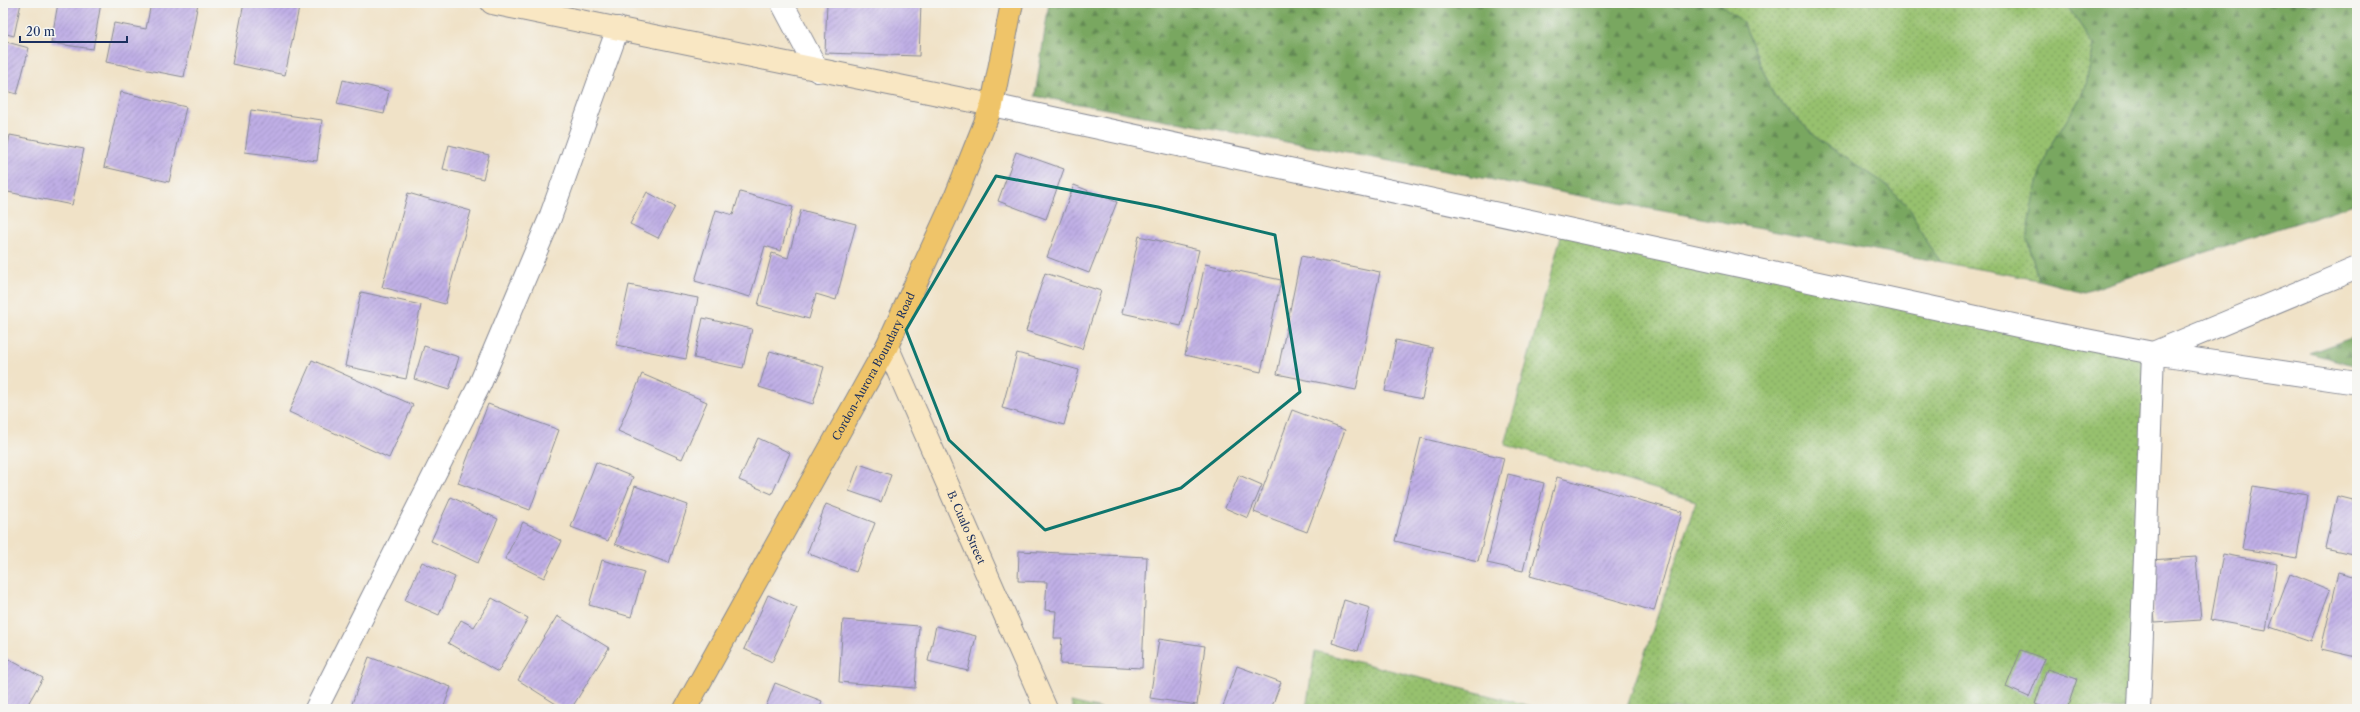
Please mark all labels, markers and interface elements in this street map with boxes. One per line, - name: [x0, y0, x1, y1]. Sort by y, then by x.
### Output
- scale bar: [20, 18, 127, 44]
- text: 20 m: [26, 24, 55, 39]
- street label: Cordon-Aurora Boundary Road: [829, 290, 918, 443]
- street label: B. Cualo Street: [944, 488, 989, 566]

